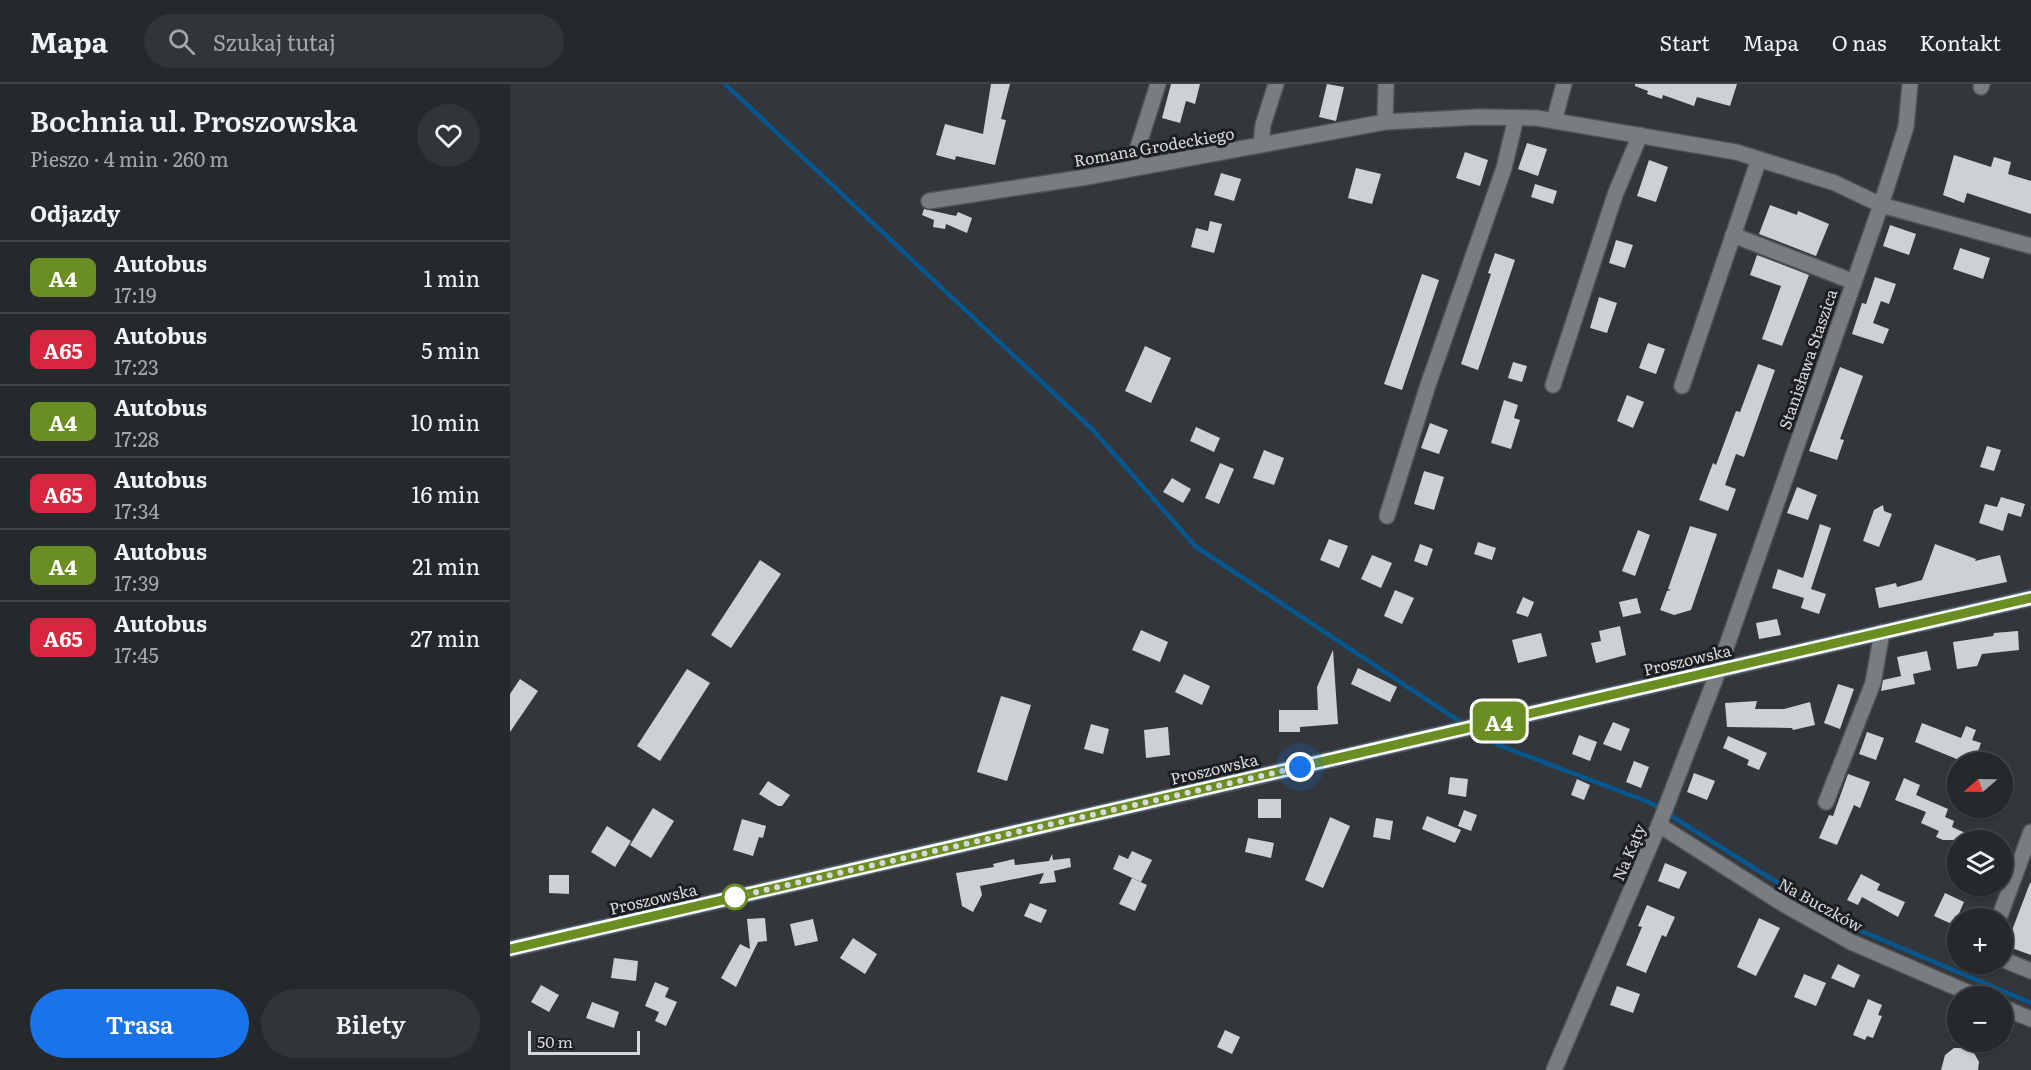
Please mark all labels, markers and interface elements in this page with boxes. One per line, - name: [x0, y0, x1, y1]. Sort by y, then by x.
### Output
- search box: [144, 14, 564, 68]
- text: Mapa: [30, 20, 108, 62]
- icon: search: [165, 25, 198, 58]
- text: Szukaj tutaj: [213, 25, 336, 58]
- text: Start: [1660, 26, 1710, 57]
- text: Mapa: [1743, 26, 1799, 57]
- text: O nas: [1832, 26, 1886, 57]
- text: Kontakt: [1919, 26, 2001, 57]
- text: Bochnia ul. Proszowska: [30, 99, 358, 141]
- button: heart: [417, 104, 480, 167]
- street label: Romana Grodeckiego: [1072, 120, 1236, 172]
- text: Pieszo · 4 min · 260 m: [30, 143, 229, 173]
- text: Odjazdy: [30, 196, 120, 229]
- text: Autobus: [114, 246, 207, 279]
- text: 1 min: [423, 261, 480, 294]
- text: A4: [49, 262, 77, 293]
- text: 17:19: [114, 279, 157, 309]
- street label: Stanisława Staszica: [1772, 285, 1842, 432]
- text: Autobus: [114, 318, 207, 351]
- text: 5 min: [421, 333, 480, 366]
- text: A65: [43, 334, 83, 365]
- text: 17:23: [114, 351, 159, 381]
- text: Autobus: [114, 390, 207, 423]
- text: 10 min: [411, 405, 480, 438]
- text: A4: [49, 406, 77, 437]
- text: 17:28: [114, 423, 159, 453]
- text: Autobus: [114, 462, 207, 495]
- text: 16 min: [412, 477, 480, 510]
- text: A65: [43, 478, 83, 509]
- text: 17:34: [114, 495, 160, 525]
- text: Autobus: [114, 534, 207, 567]
- text: 21 min: [412, 549, 480, 582]
- text: A4: [49, 550, 77, 581]
- text: 17:39: [114, 567, 159, 597]
- text: Autobus: [114, 606, 207, 639]
- text: 27 min: [410, 621, 480, 654]
- text: A65: [43, 622, 83, 653]
- street label: Proszowska: [1641, 637, 1734, 681]
- text: 17:45: [114, 639, 159, 669]
- line badge: A4: [1472, 702, 1526, 740]
- text: A4: [1485, 706, 1513, 737]
- street label: Proszowska: [1168, 746, 1261, 790]
- your location: [1285, 752, 1315, 782]
- north arrow: [1947, 752, 2013, 818]
- map controls: [1947, 752, 2013, 1052]
- street label: Na Kąty: [1605, 819, 1651, 884]
- button: layers: [1947, 830, 2013, 896]
- street label: Na Buczków: [1774, 871, 1868, 937]
- street label: Proszowska: [607, 876, 700, 920]
- unlabelled marker: [722, 884, 748, 910]
- button: +: [1947, 908, 2013, 974]
- button: −: [1947, 986, 2013, 1052]
- button: Trasa: [30, 989, 249, 1058]
- button: Bilety: [261, 989, 480, 1058]
- scale bar: [528, 1028, 640, 1056]
- text: 50 m: [537, 1029, 573, 1053]

